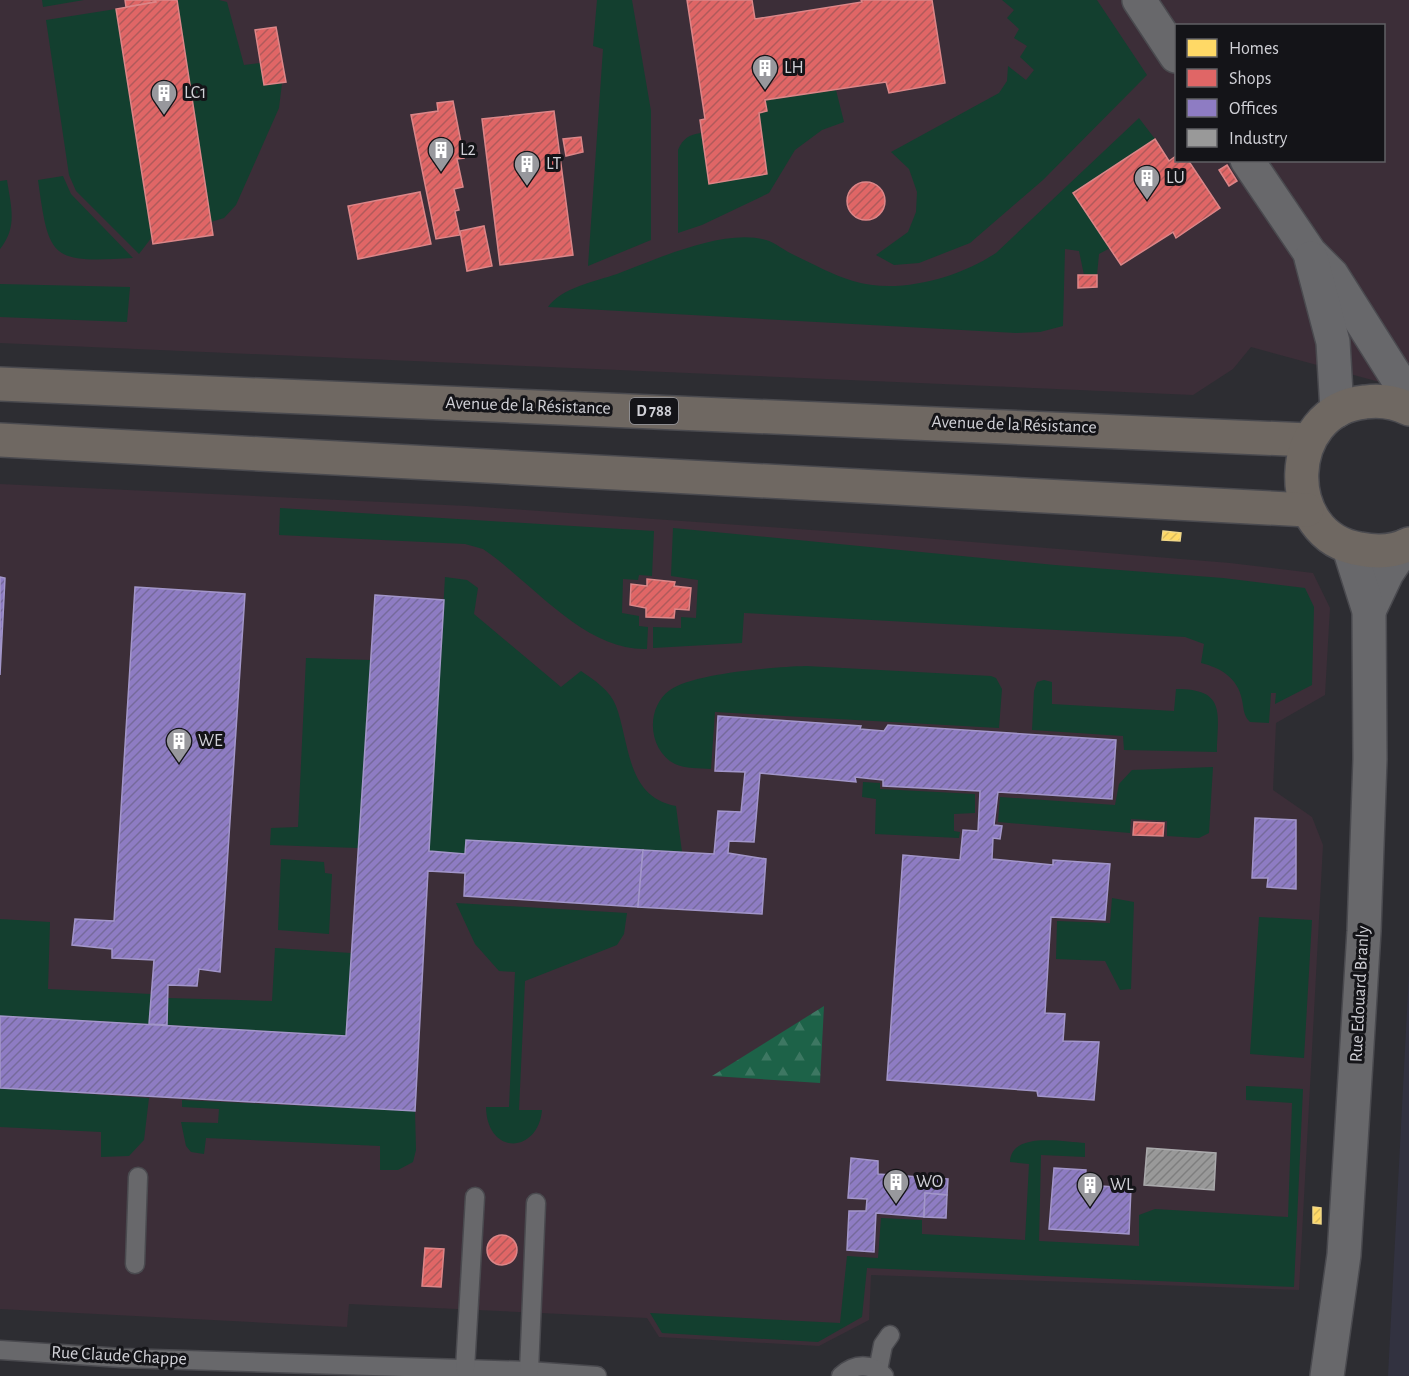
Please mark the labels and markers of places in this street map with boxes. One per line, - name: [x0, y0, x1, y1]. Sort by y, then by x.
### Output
- building icon: LH: [750, 53, 780, 91]
- place label: LH: [784, 59, 804, 77]
- building icon: LC1: [149, 78, 179, 116]
- place label: LC1: [184, 84, 206, 102]
- building icon: L2: [426, 135, 456, 173]
- place label: L2: [460, 141, 476, 159]
- building icon: LT: [512, 149, 542, 187]
- place label: LT: [546, 155, 562, 173]
- building icon: LU: [1132, 163, 1162, 201]
- place label: LU: [1166, 169, 1185, 187]
- building icon: WE: [164, 726, 194, 764]
- place label: WE: [198, 732, 223, 750]
- building icon: WO: [881, 1167, 911, 1205]
- building icon: WL: [1075, 1170, 1105, 1208]
- place label: WO: [916, 1173, 943, 1191]
- place label: WL: [1110, 1176, 1134, 1194]

